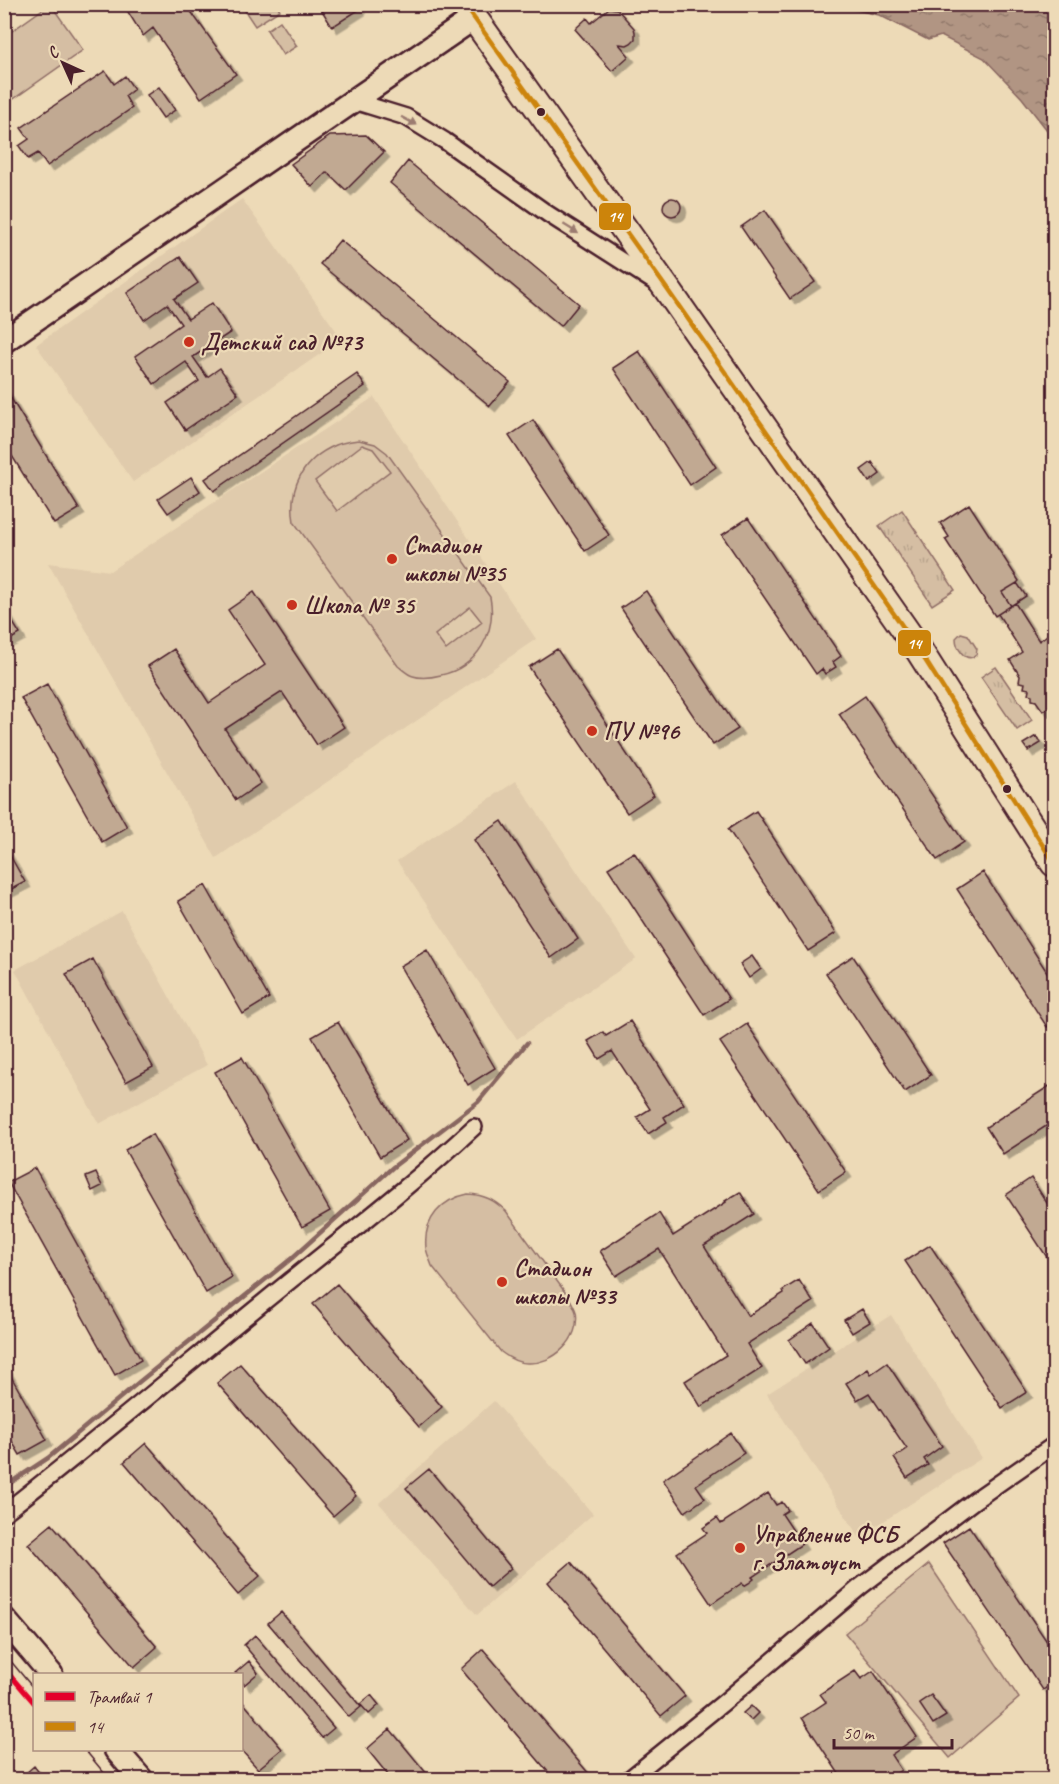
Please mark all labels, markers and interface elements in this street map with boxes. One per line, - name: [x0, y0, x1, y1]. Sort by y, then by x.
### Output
- north arrow: [33, 33, 93, 93]
- text: С: [43, 42, 64, 63]
- unlabelled marker: [535, 106, 547, 118]
- one-way arrow: [401, 116, 418, 125]
- line badge: 14: [598, 202, 632, 231]
- text: 14: [608, 207, 624, 227]
- one-way arrow: [563, 223, 579, 235]
- place label: Детский сад №73: [201, 327, 364, 357]
- marker: Детский сад №73: [182, 335, 196, 349]
- place label: Стадион школы №35: [404, 530, 508, 588]
- marker: Стадион школы №35: [385, 552, 399, 566]
- place label: Школа № 35: [304, 590, 416, 620]
- marker: Школа № 35: [285, 598, 299, 612]
- line badge: 14: [897, 629, 932, 657]
- text: 14: [907, 634, 923, 654]
- place label: ПУ №96: [604, 716, 681, 746]
- marker: ПУ №96: [585, 724, 599, 738]
- unlabelled marker: [1001, 783, 1013, 795]
- place label: Стадион школы №33: [514, 1253, 618, 1311]
- marker: Стадион школы №33: [495, 1275, 509, 1289]
- place label: Управление ФСБ г. Златоуст: [752, 1519, 901, 1577]
- marker: Управление ФСБ г. Златоуст: [733, 1541, 747, 1555]
- legend: [33, 1673, 243, 1751]
- text: Трамвай 1: [87, 1686, 153, 1708]
- scale bar: [834, 1712, 952, 1750]
- text: 14: [87, 1716, 105, 1738]
- text: 50 m: [843, 1722, 876, 1744]

